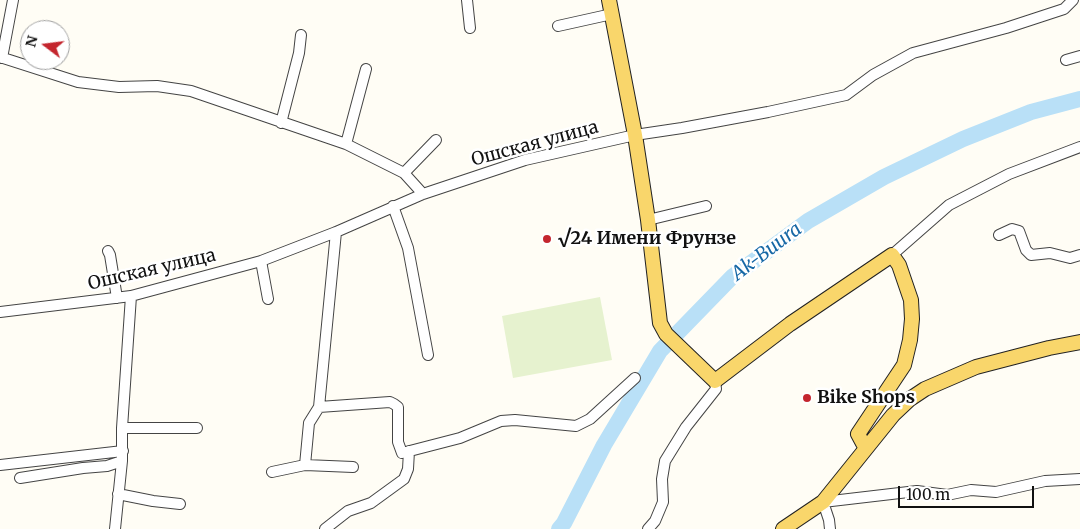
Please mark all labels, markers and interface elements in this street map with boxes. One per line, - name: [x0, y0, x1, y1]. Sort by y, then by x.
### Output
- north arrow: [20, 20, 70, 70]
- text: N: [21, 34, 42, 49]
- street label: Ошская улица: [469, 117, 601, 171]
- water label: Ak-Buura: [727, 218, 807, 286]
- place label: √24 Имени Фрунзе: [557, 228, 736, 250]
- marker: √24 Имени Фрунзе: [541, 233, 553, 245]
- street label: Ошская улица: [86, 245, 218, 295]
- place label: Bike Shops: [817, 387, 915, 409]
- marker: Bike Shops: [801, 392, 813, 404]
- scale bar: [900, 476, 1036, 508]
- text: 100 m: [906, 485, 950, 504]

